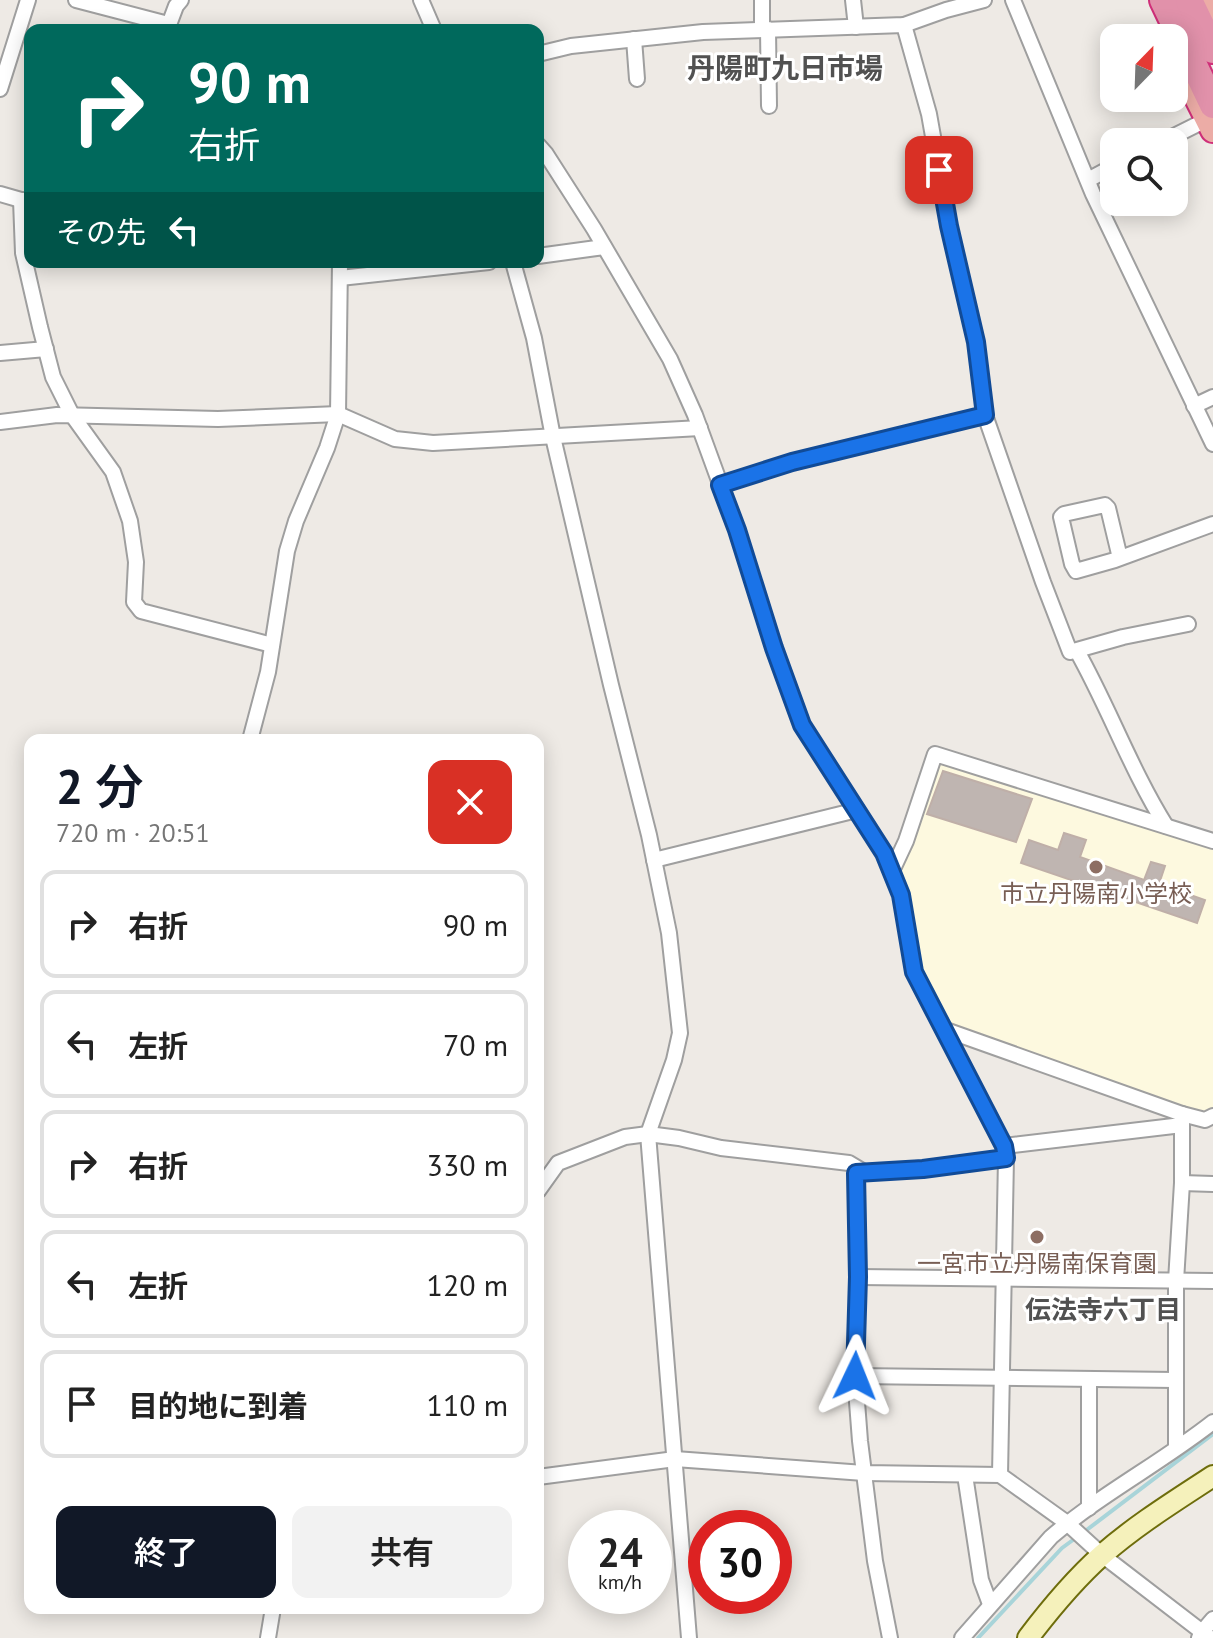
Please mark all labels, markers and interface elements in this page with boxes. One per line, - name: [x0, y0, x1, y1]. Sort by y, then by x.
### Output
- north arrow: [1100, 24, 1188, 112]
- map controls: [1100, 24, 1188, 216]
- text: 90 m: [188, 46, 311, 118]
- district label: 丹陽町九日市場: [687, 49, 883, 86]
- icon: right: [56, 56, 160, 160]
- text: 右折: [188, 121, 260, 168]
- button: search: [1100, 128, 1188, 216]
- pin: [905, 136, 973, 204]
- icon: arrive: [917, 148, 961, 192]
- icon: left: [162, 208, 206, 252]
- text: その先: [56, 212, 146, 251]
- text: 2 分: [56, 755, 143, 817]
- button: close: [428, 760, 512, 844]
- text: 720 m · 20:51: [56, 816, 210, 849]
- marker: 市立丹陽南小学校: [1087, 858, 1105, 876]
- place label: 市立丹陽南小学校: [1000, 878, 1192, 909]
- icon: right: [60, 902, 104, 946]
- text: 90 m: [443, 905, 508, 944]
- text: 右折: [128, 906, 188, 945]
- icon: left: [60, 1022, 104, 1066]
- text: 70 m: [443, 1025, 508, 1064]
- text: 左折: [128, 1026, 188, 1065]
- icon: right: [60, 1142, 104, 1186]
- text: 330 m: [427, 1145, 508, 1184]
- text: 右折: [128, 1146, 188, 1185]
- marker: 一宮市立丹陽南保育園: [1028, 1228, 1046, 1246]
- place label: 一宮市立丹陽南保育園: [917, 1248, 1157, 1279]
- icon: left: [60, 1262, 104, 1306]
- text: 120 m: [427, 1265, 508, 1304]
- text: 左折: [128, 1266, 188, 1305]
- district label: 伝法寺六丁目: [1025, 1293, 1181, 1326]
- position arrow: [813, 1334, 897, 1418]
- icon: arrive: [60, 1382, 104, 1426]
- text: 110 m: [427, 1385, 508, 1424]
- text: 目的地に到着: [128, 1386, 308, 1425]
- button: 終了: [56, 1506, 276, 1598]
- button: 共有: [292, 1506, 512, 1598]
- speed limit sign: 30: [688, 1510, 792, 1614]
- text: 24: [597, 1526, 643, 1578]
- text: km/h: [598, 1569, 642, 1595]

